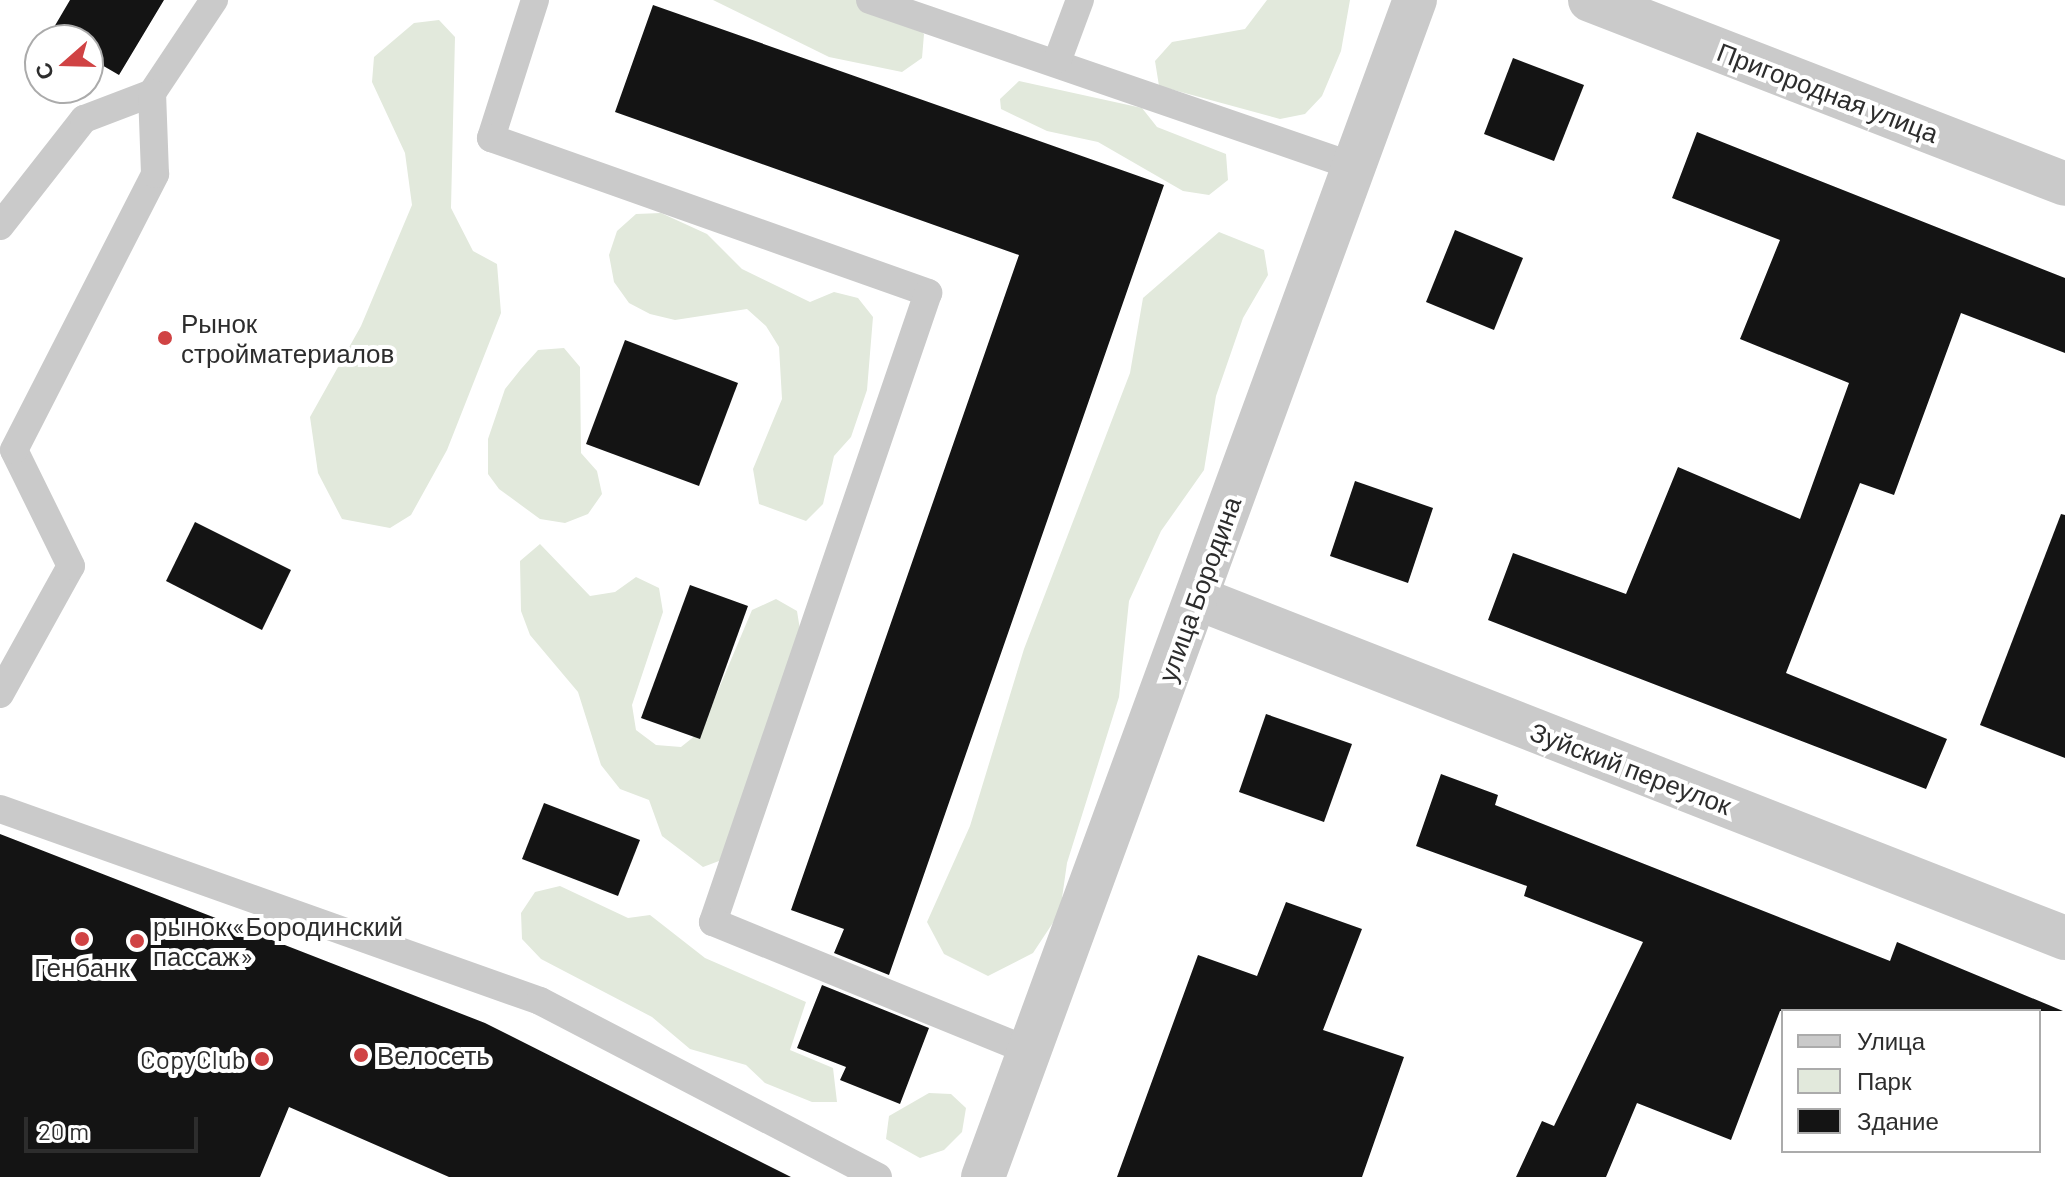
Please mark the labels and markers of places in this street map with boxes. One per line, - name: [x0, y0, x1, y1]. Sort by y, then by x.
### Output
- place label: Рынок стройматериалов: [181, 307, 394, 368]
- marker: Рынок стройматериалов: [156, 329, 174, 347]
- place label: рынок «Бородинский пассаж»: [153, 910, 403, 972]
- marker: Генбанк: [73, 930, 91, 948]
- marker: рынок «Бородинский пассаж»: [128, 932, 146, 950]
- place label: Генбанк: [34, 951, 130, 983]
- place label: Велосеть: [377, 1039, 490, 1071]
- place label: CopyClub: [140, 1043, 246, 1075]
- marker: Велосеть: [352, 1046, 370, 1064]
- marker: CopyClub: [253, 1050, 271, 1068]

